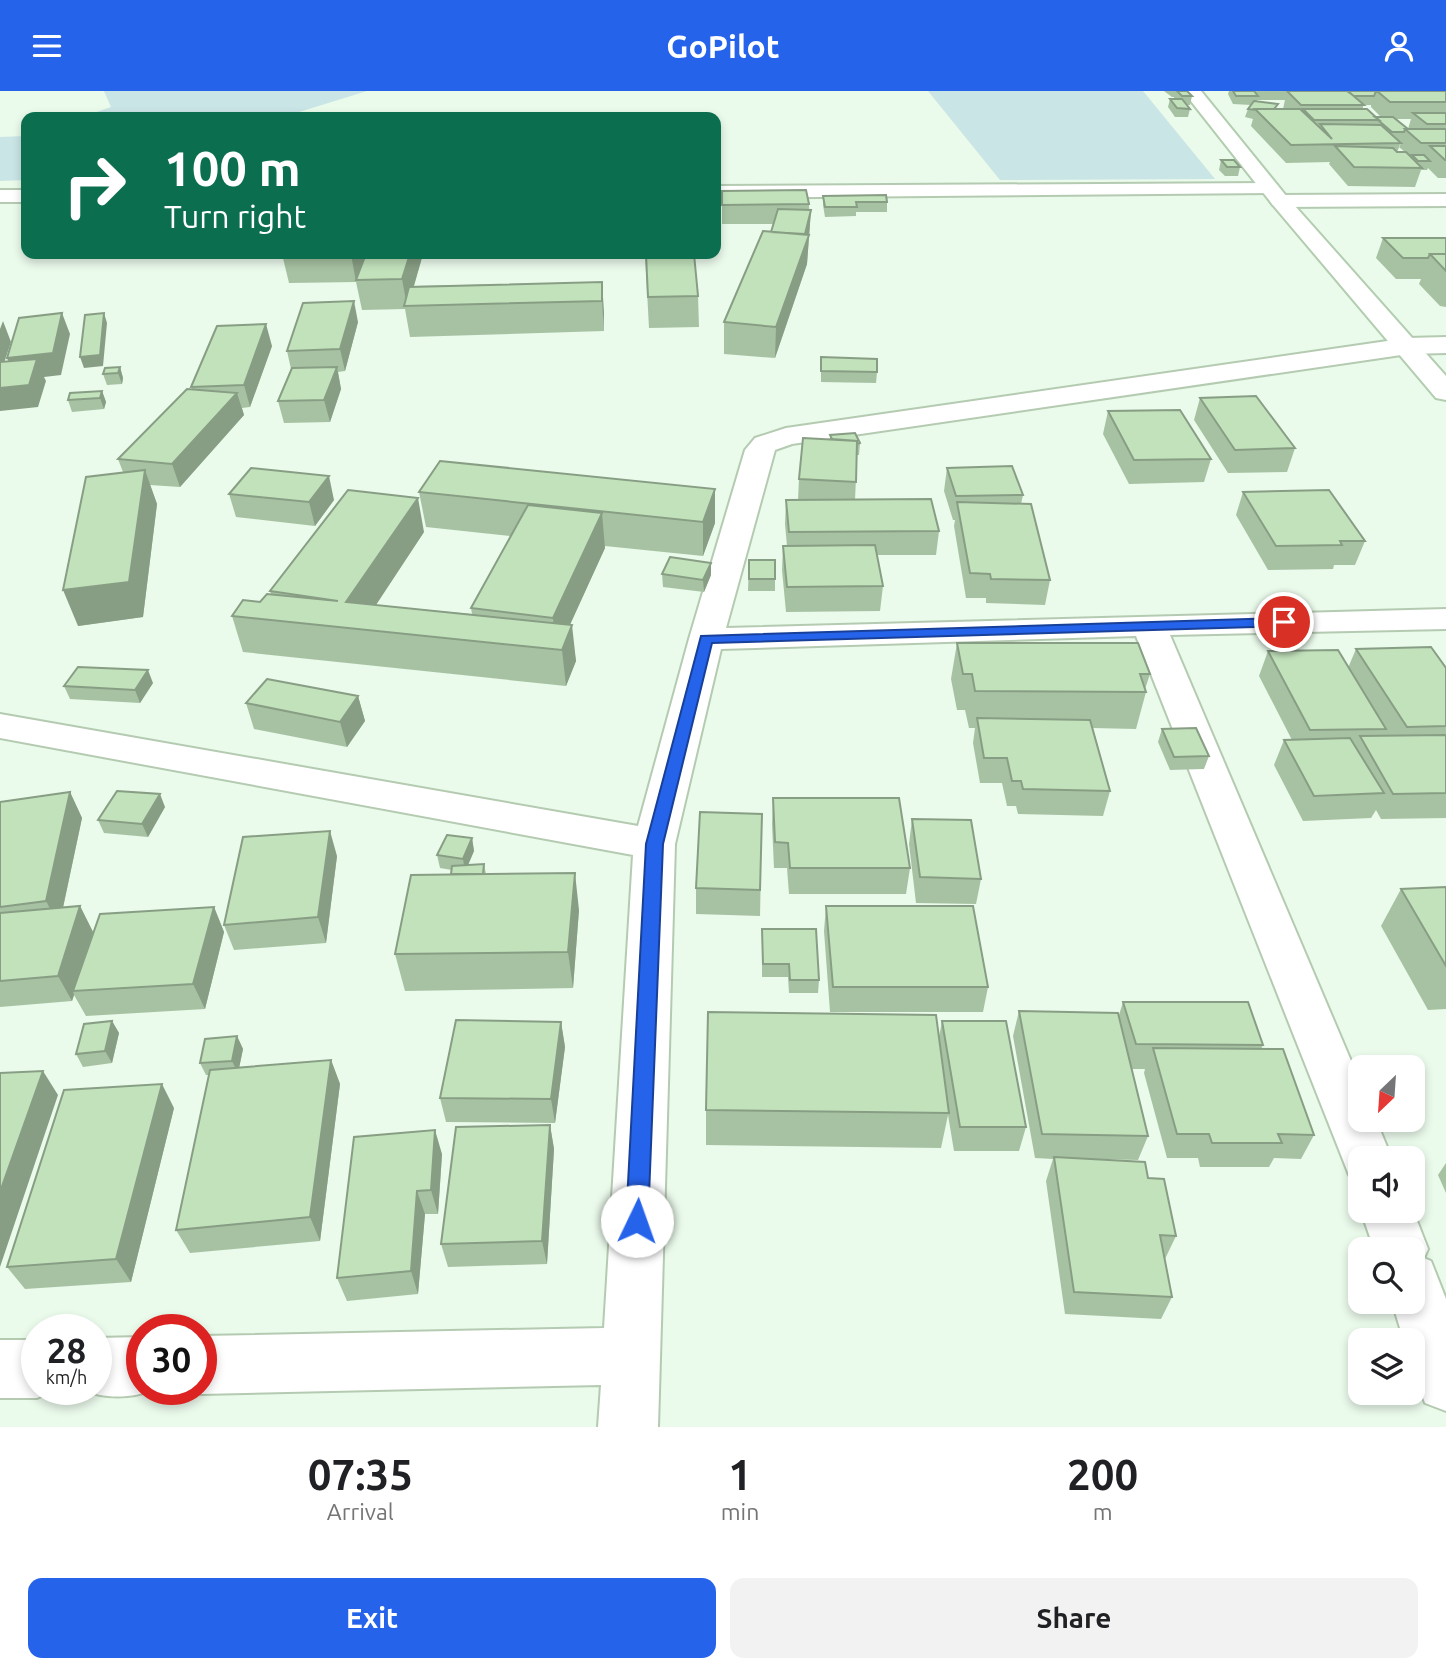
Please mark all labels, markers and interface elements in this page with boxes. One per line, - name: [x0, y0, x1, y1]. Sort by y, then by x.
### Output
- icon: menu: [28, 27, 66, 65]
- icon: person: [1380, 27, 1418, 65]
- text: GoPilot: [666, 28, 780, 64]
- icon: right: [49, 140, 140, 231]
- text: 100 m: [164, 140, 301, 195]
- text: Turn right: [164, 198, 306, 234]
- pin: [1254, 592, 1314, 652]
- icon: arrive: [1265, 603, 1303, 641]
- north arrow: [1348, 1055, 1424, 1132]
- map controls: [1348, 1055, 1425, 1405]
- button: sound: [1348, 1146, 1425, 1223]
- position arrow: [600, 1184, 674, 1258]
- button: search: [1348, 1237, 1425, 1314]
- speed limit sign: 30: [126, 1314, 217, 1405]
- button: layers: [1348, 1328, 1425, 1405]
- text: 28: [47, 1330, 86, 1370]
- text: km/h: [46, 1367, 87, 1387]
- text: 07:35: [308, 1451, 413, 1498]
- text: 1: [728, 1451, 752, 1498]
- text: 200: [1067, 1451, 1138, 1498]
- text: Arrival: [327, 1499, 394, 1524]
- text: min: [721, 1499, 759, 1524]
- text: m: [1093, 1499, 1113, 1524]
- button: Exit: [28, 1578, 716, 1658]
- button: Share: [730, 1578, 1418, 1658]

